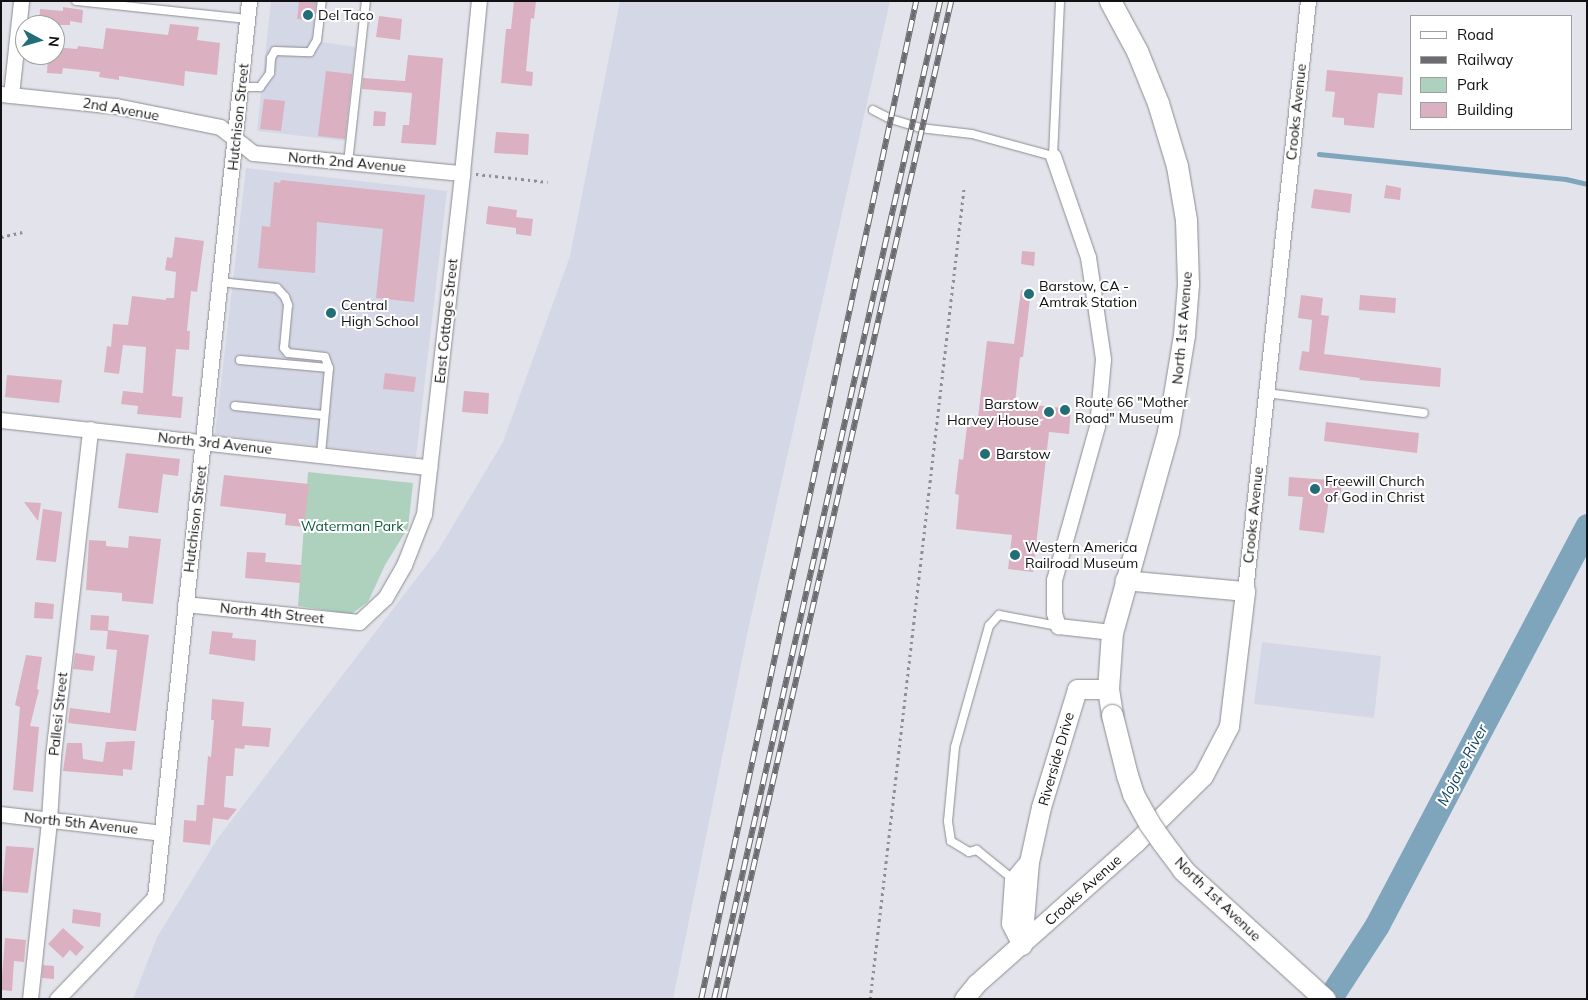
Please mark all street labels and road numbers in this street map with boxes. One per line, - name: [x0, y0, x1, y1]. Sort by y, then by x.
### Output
- street label: Hutchison Street: [224, 63, 252, 171]
- street label: Crooks Avenue: [1283, 63, 1309, 161]
- street label: 2nd Avenue: [81, 94, 161, 124]
- street label: North 2nd Avenue: [287, 148, 407, 176]
- street label: East Cottage Street: [431, 258, 461, 384]
- street label: North 1st Avenue: [1169, 271, 1195, 385]
- street label: North 3rd Avenue: [157, 429, 273, 457]
- street label: Hutchison Street: [180, 465, 210, 573]
- street label: Crooks Avenue: [1240, 466, 1266, 564]
- street label: North 4th Street: [219, 599, 325, 627]
- street label: Pallesi Street: [45, 671, 71, 757]
- street label: Riverside Drive: [1035, 710, 1077, 808]
- street label: North 5th Avenue: [23, 809, 139, 837]
- street label: Crooks Avenue: [1041, 851, 1125, 929]
- street label: North 1st Avenue: [1171, 854, 1265, 944]

